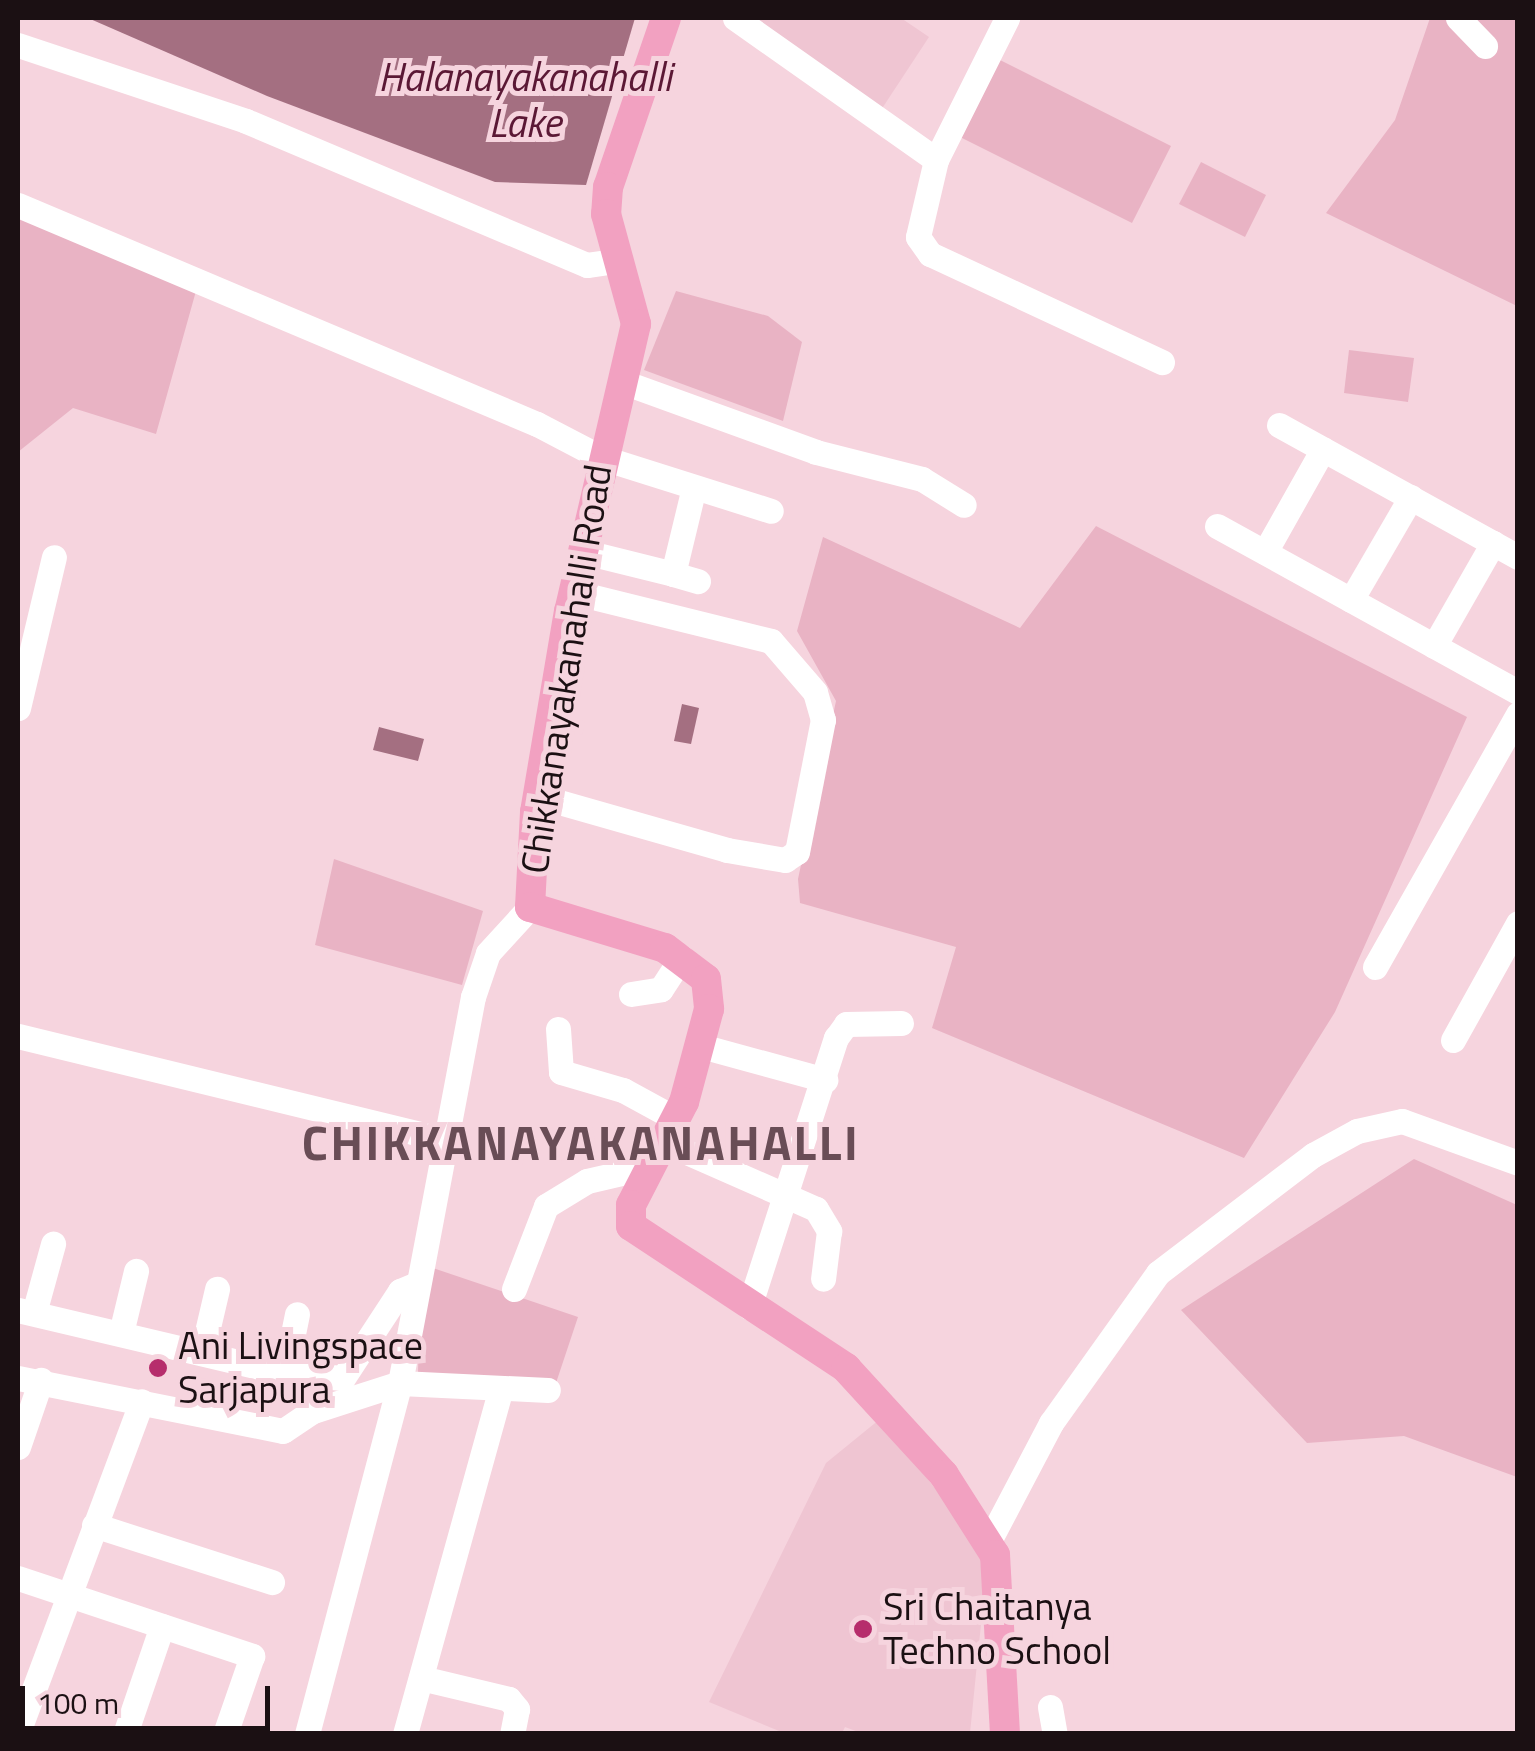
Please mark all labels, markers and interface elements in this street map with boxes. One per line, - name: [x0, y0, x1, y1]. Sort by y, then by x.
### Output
- water label: Halanayakanahalli Lake: [378, 53, 672, 147]
- street label: Chikkanayakanahalli Road: [511, 461, 621, 877]
- district label: CHIKKANAYAKANAHALLI: [302, 1114, 860, 1172]
- place label: Ani Livingspace Sarjapura: [178, 1323, 423, 1412]
- marker: Ani Livingspace Sarjapura: [147, 1357, 169, 1379]
- place label: Sri Chaitanya Techno School: [883, 1584, 1111, 1674]
- marker: Sri Chaitanya Techno School: [852, 1618, 874, 1640]
- scale bar: [25, 1666, 275, 1728]
- text: 100 m: [37, 1680, 119, 1726]

